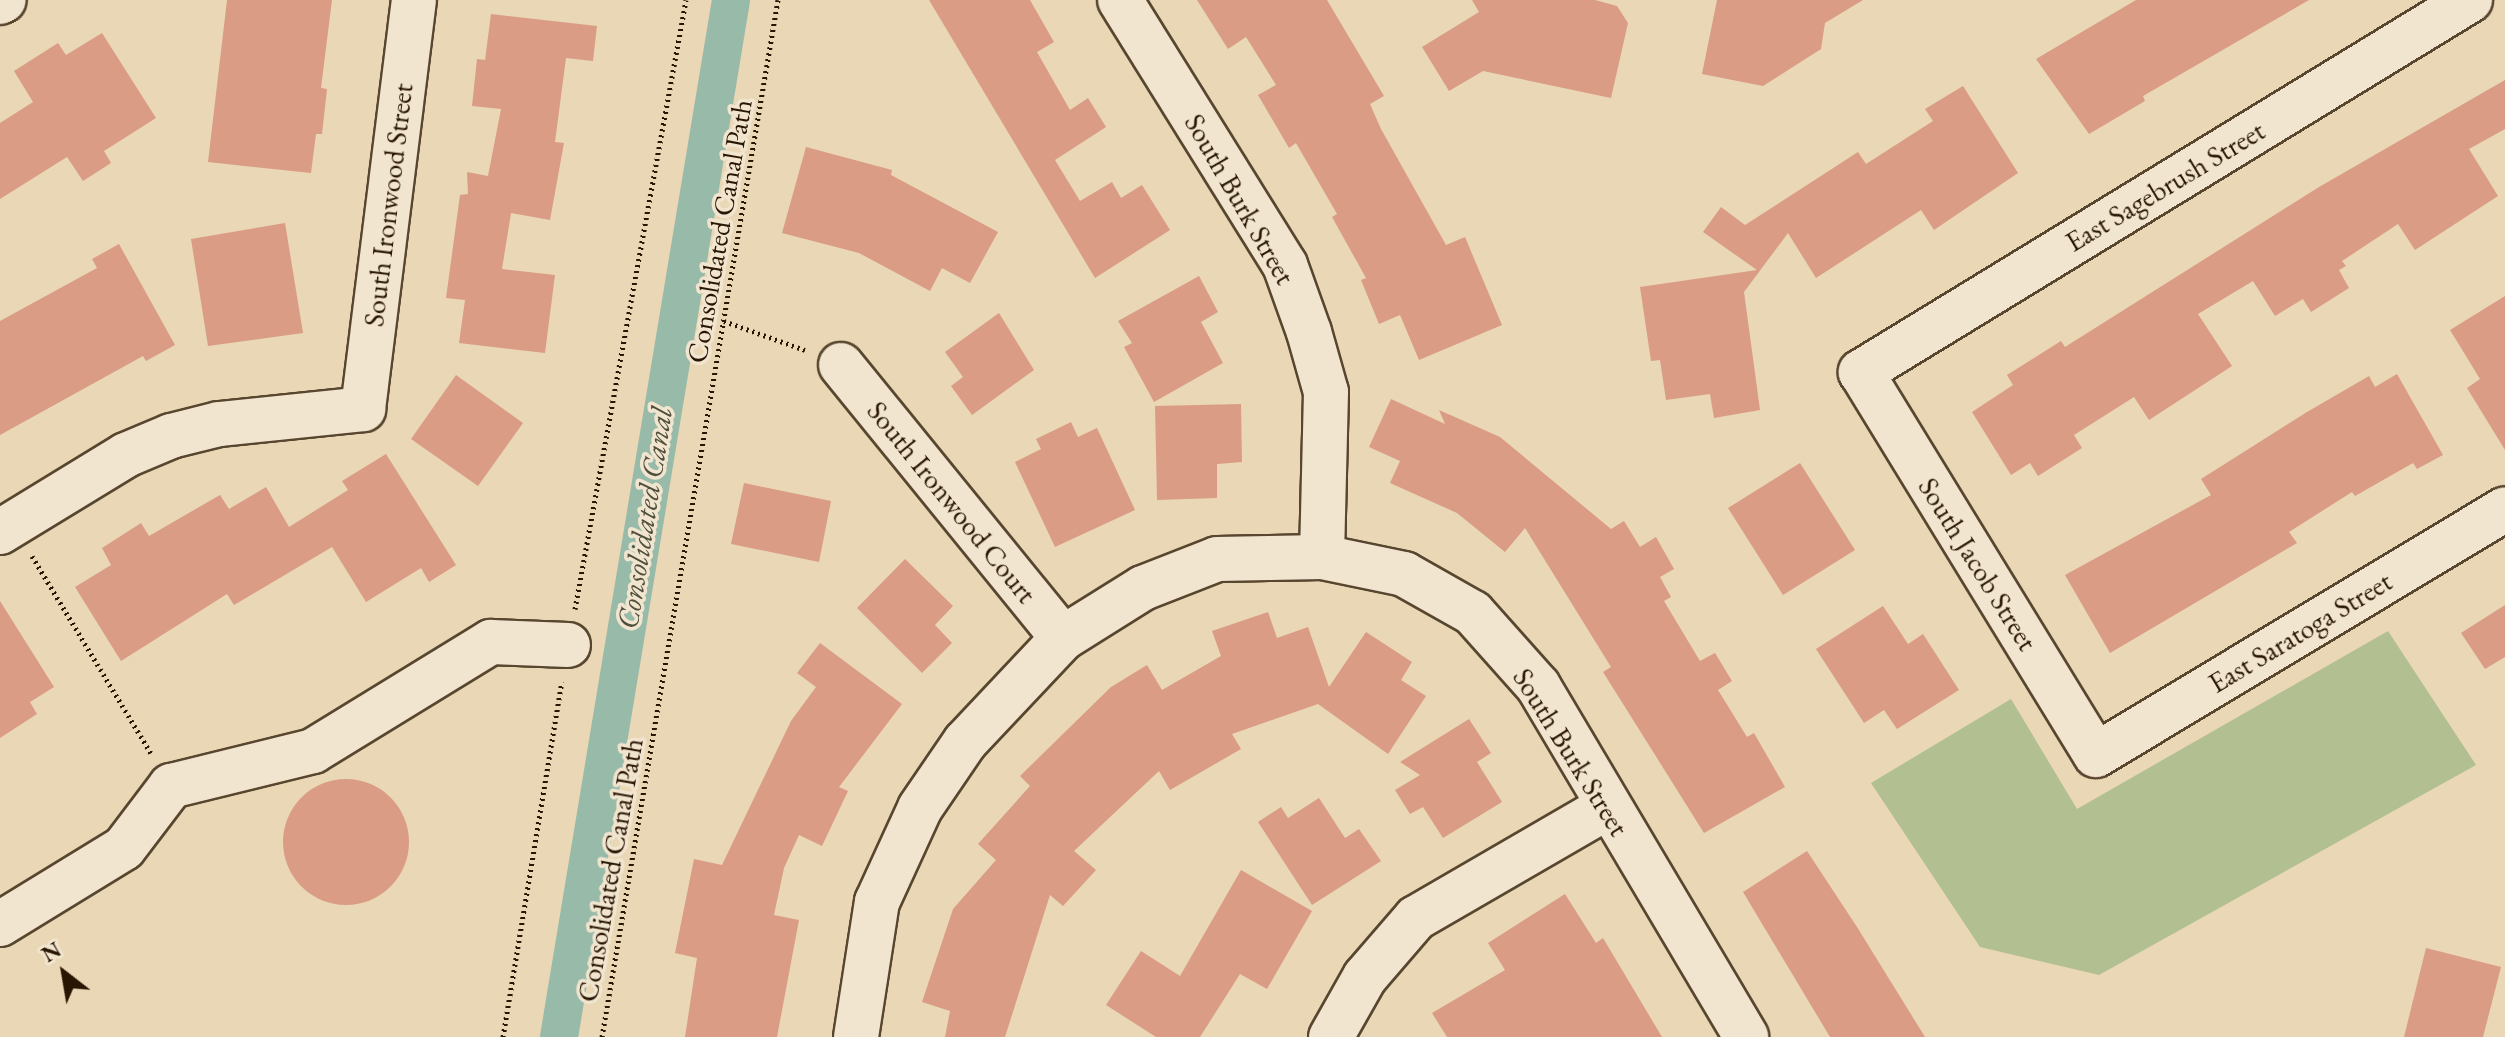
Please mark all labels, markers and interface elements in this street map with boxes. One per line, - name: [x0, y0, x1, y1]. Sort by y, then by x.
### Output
- street label: South Ironwood Street: [356, 81, 420, 329]
- street label: Consolidated Canal Path: [679, 97, 759, 365]
- street label: South Burk Street: [1178, 108, 1302, 290]
- street label: East Sagebrush Street: [2059, 113, 2271, 259]
- street label: South Ironwood Court: [860, 394, 1044, 610]
- water label: Consolidated Canal: [610, 404, 680, 632]
- street label: South Jacob Street: [1911, 471, 2045, 657]
- street label: East Saratoga Street: [2202, 564, 2398, 700]
- street label: South Burk Street: [1506, 662, 1636, 842]
- street label: Consolidated Canal Path: [570, 736, 650, 1004]
- north arrow: [24, 933, 104, 1013]
- text: N: [36, 935, 66, 969]

